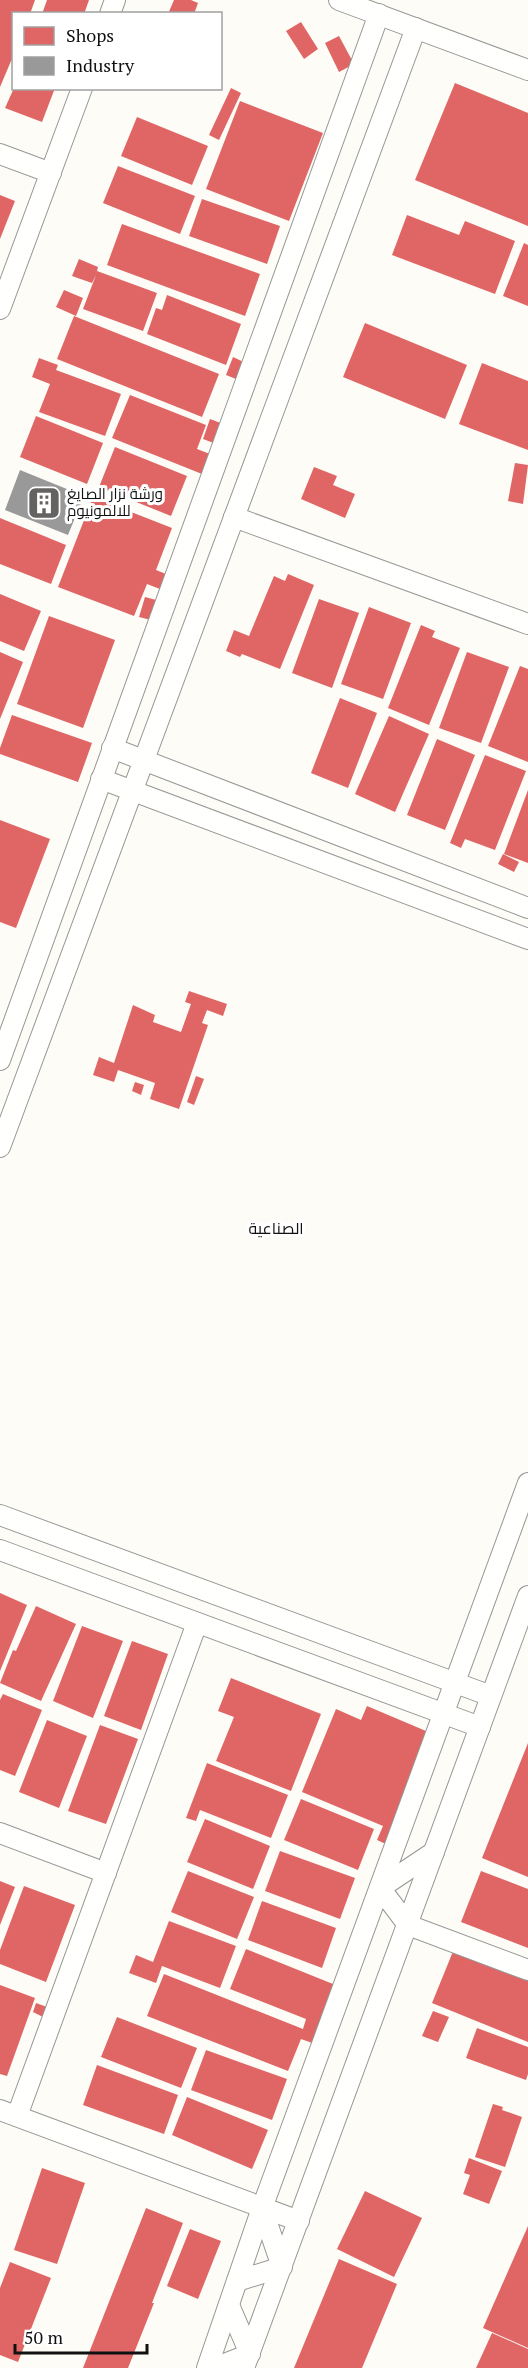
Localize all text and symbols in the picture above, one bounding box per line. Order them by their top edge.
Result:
legend [12,12,222,90]
text: Shops [66,23,114,47]
text: Industry [66,53,135,77]
place label: ورشة نزار الصايغ للالمونيوم [67,483,163,521]
building icon: ورشة نزار الصايغ للالمونيوم [26,485,62,521]
district label: الصناعية [248,1217,304,1239]
scale bar [15,2317,147,2355]
text: 50 m [24,2325,64,2349]

